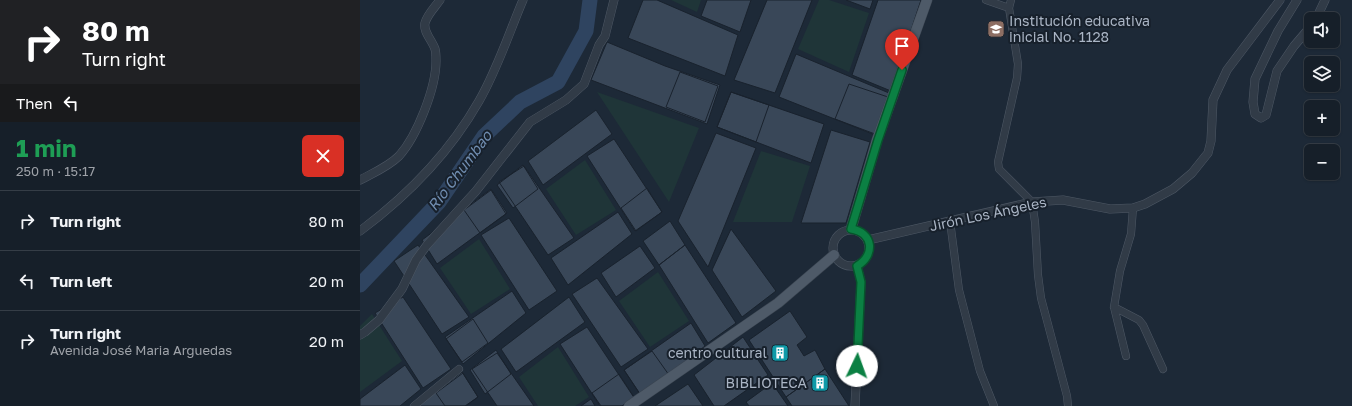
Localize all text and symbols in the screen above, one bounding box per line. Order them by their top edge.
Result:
place label: Institución educativa inicial No. 1128 [1009,12,1150,45]
map controls [1304,12,1340,180]
button: sound [1304,12,1340,48]
text: 80 m [82,14,150,47]
icon: right [16,16,68,68]
school or university icon: Institución educativa inicial No. 1128 [986,19,1006,39]
pin [885,29,919,70]
icon: arrive [891,35,913,57]
text: Turn right [82,48,166,70]
button: layers [1304,56,1340,92]
icon: left [60,92,82,114]
text: Then [16,94,52,112]
button: + [1304,100,1340,136]
water label: Río Chumbao [423,126,496,214]
text: 1 min [16,133,76,162]
button: close [302,135,344,177]
button: − [1304,144,1340,180]
text: 250 m · 15:17 [16,163,95,179]
street label: Jirón Los Ángeles [928,193,1048,234]
icon: right [16,210,38,232]
text: Turn right [50,212,121,230]
text: 80 m [309,212,344,230]
icon: left [16,270,38,292]
text: Turn left [50,272,112,290]
text: 20 m [309,272,344,290]
text: Turn right [50,324,121,342]
icon: right [16,330,38,352]
text: 20 m [309,332,344,350]
text: Avenida José Maria Arguedas [50,342,232,358]
building icon: centro cultural [770,343,790,363]
place label: centro cultural [668,344,767,361]
position arrow [836,345,878,387]
building icon: BIBLIOTECA [810,373,830,393]
place label: BIBLIOTECA [726,374,808,391]

